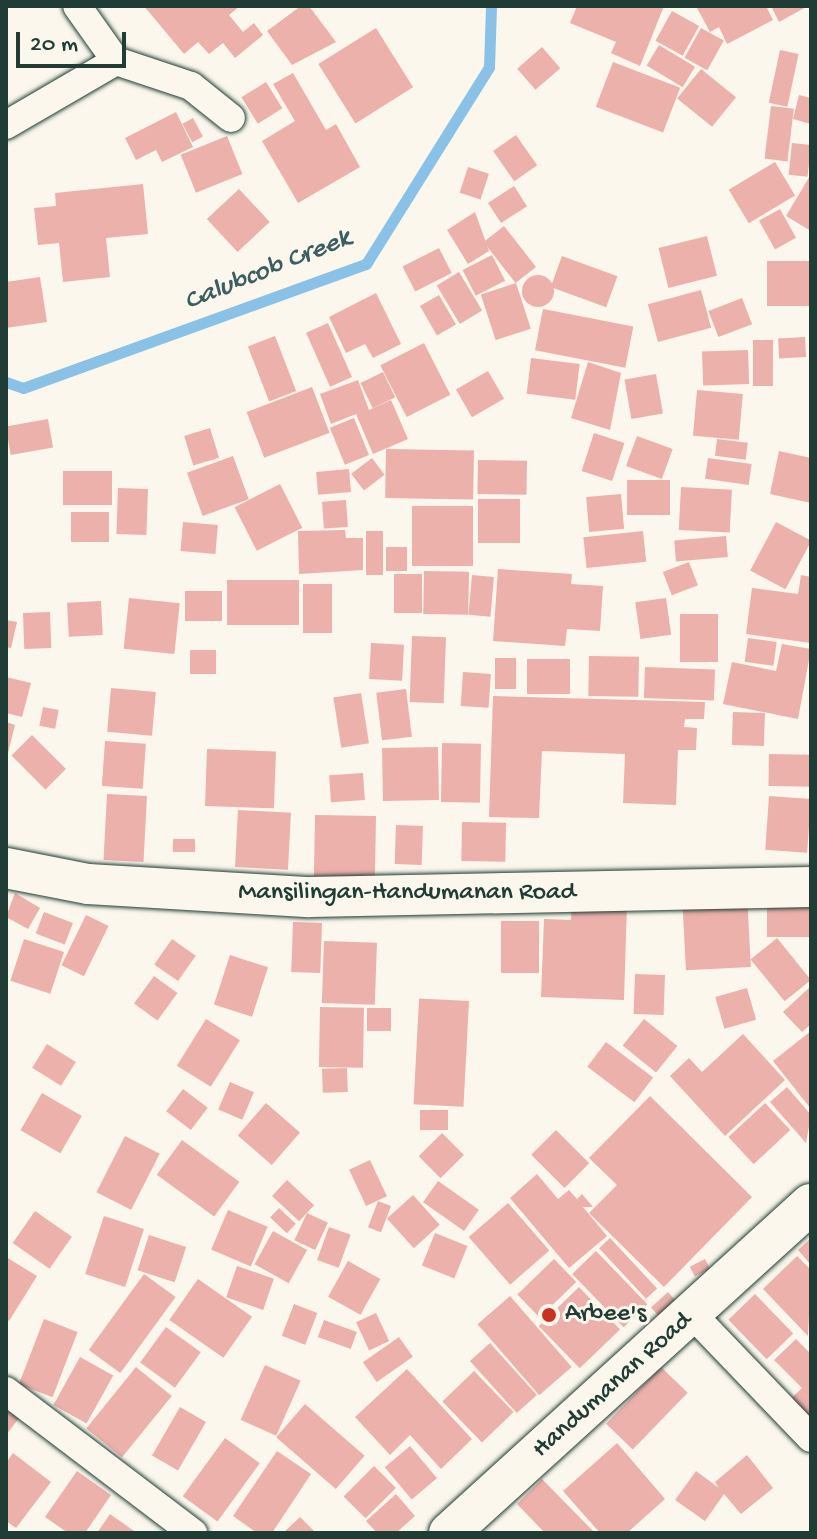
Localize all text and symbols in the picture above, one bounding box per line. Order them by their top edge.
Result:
scale bar [20,16,130,66]
text: 20 m [30,31,78,60]
water label: Calubcob Creek [180,222,356,320]
street label: Mansilingan-Handumanan Road [238,878,576,910]
place label: Arbee's [565,1299,646,1331]
street label: Handumanan Road [527,1306,699,1466]
marker: Arbee's [540,1306,558,1324]

